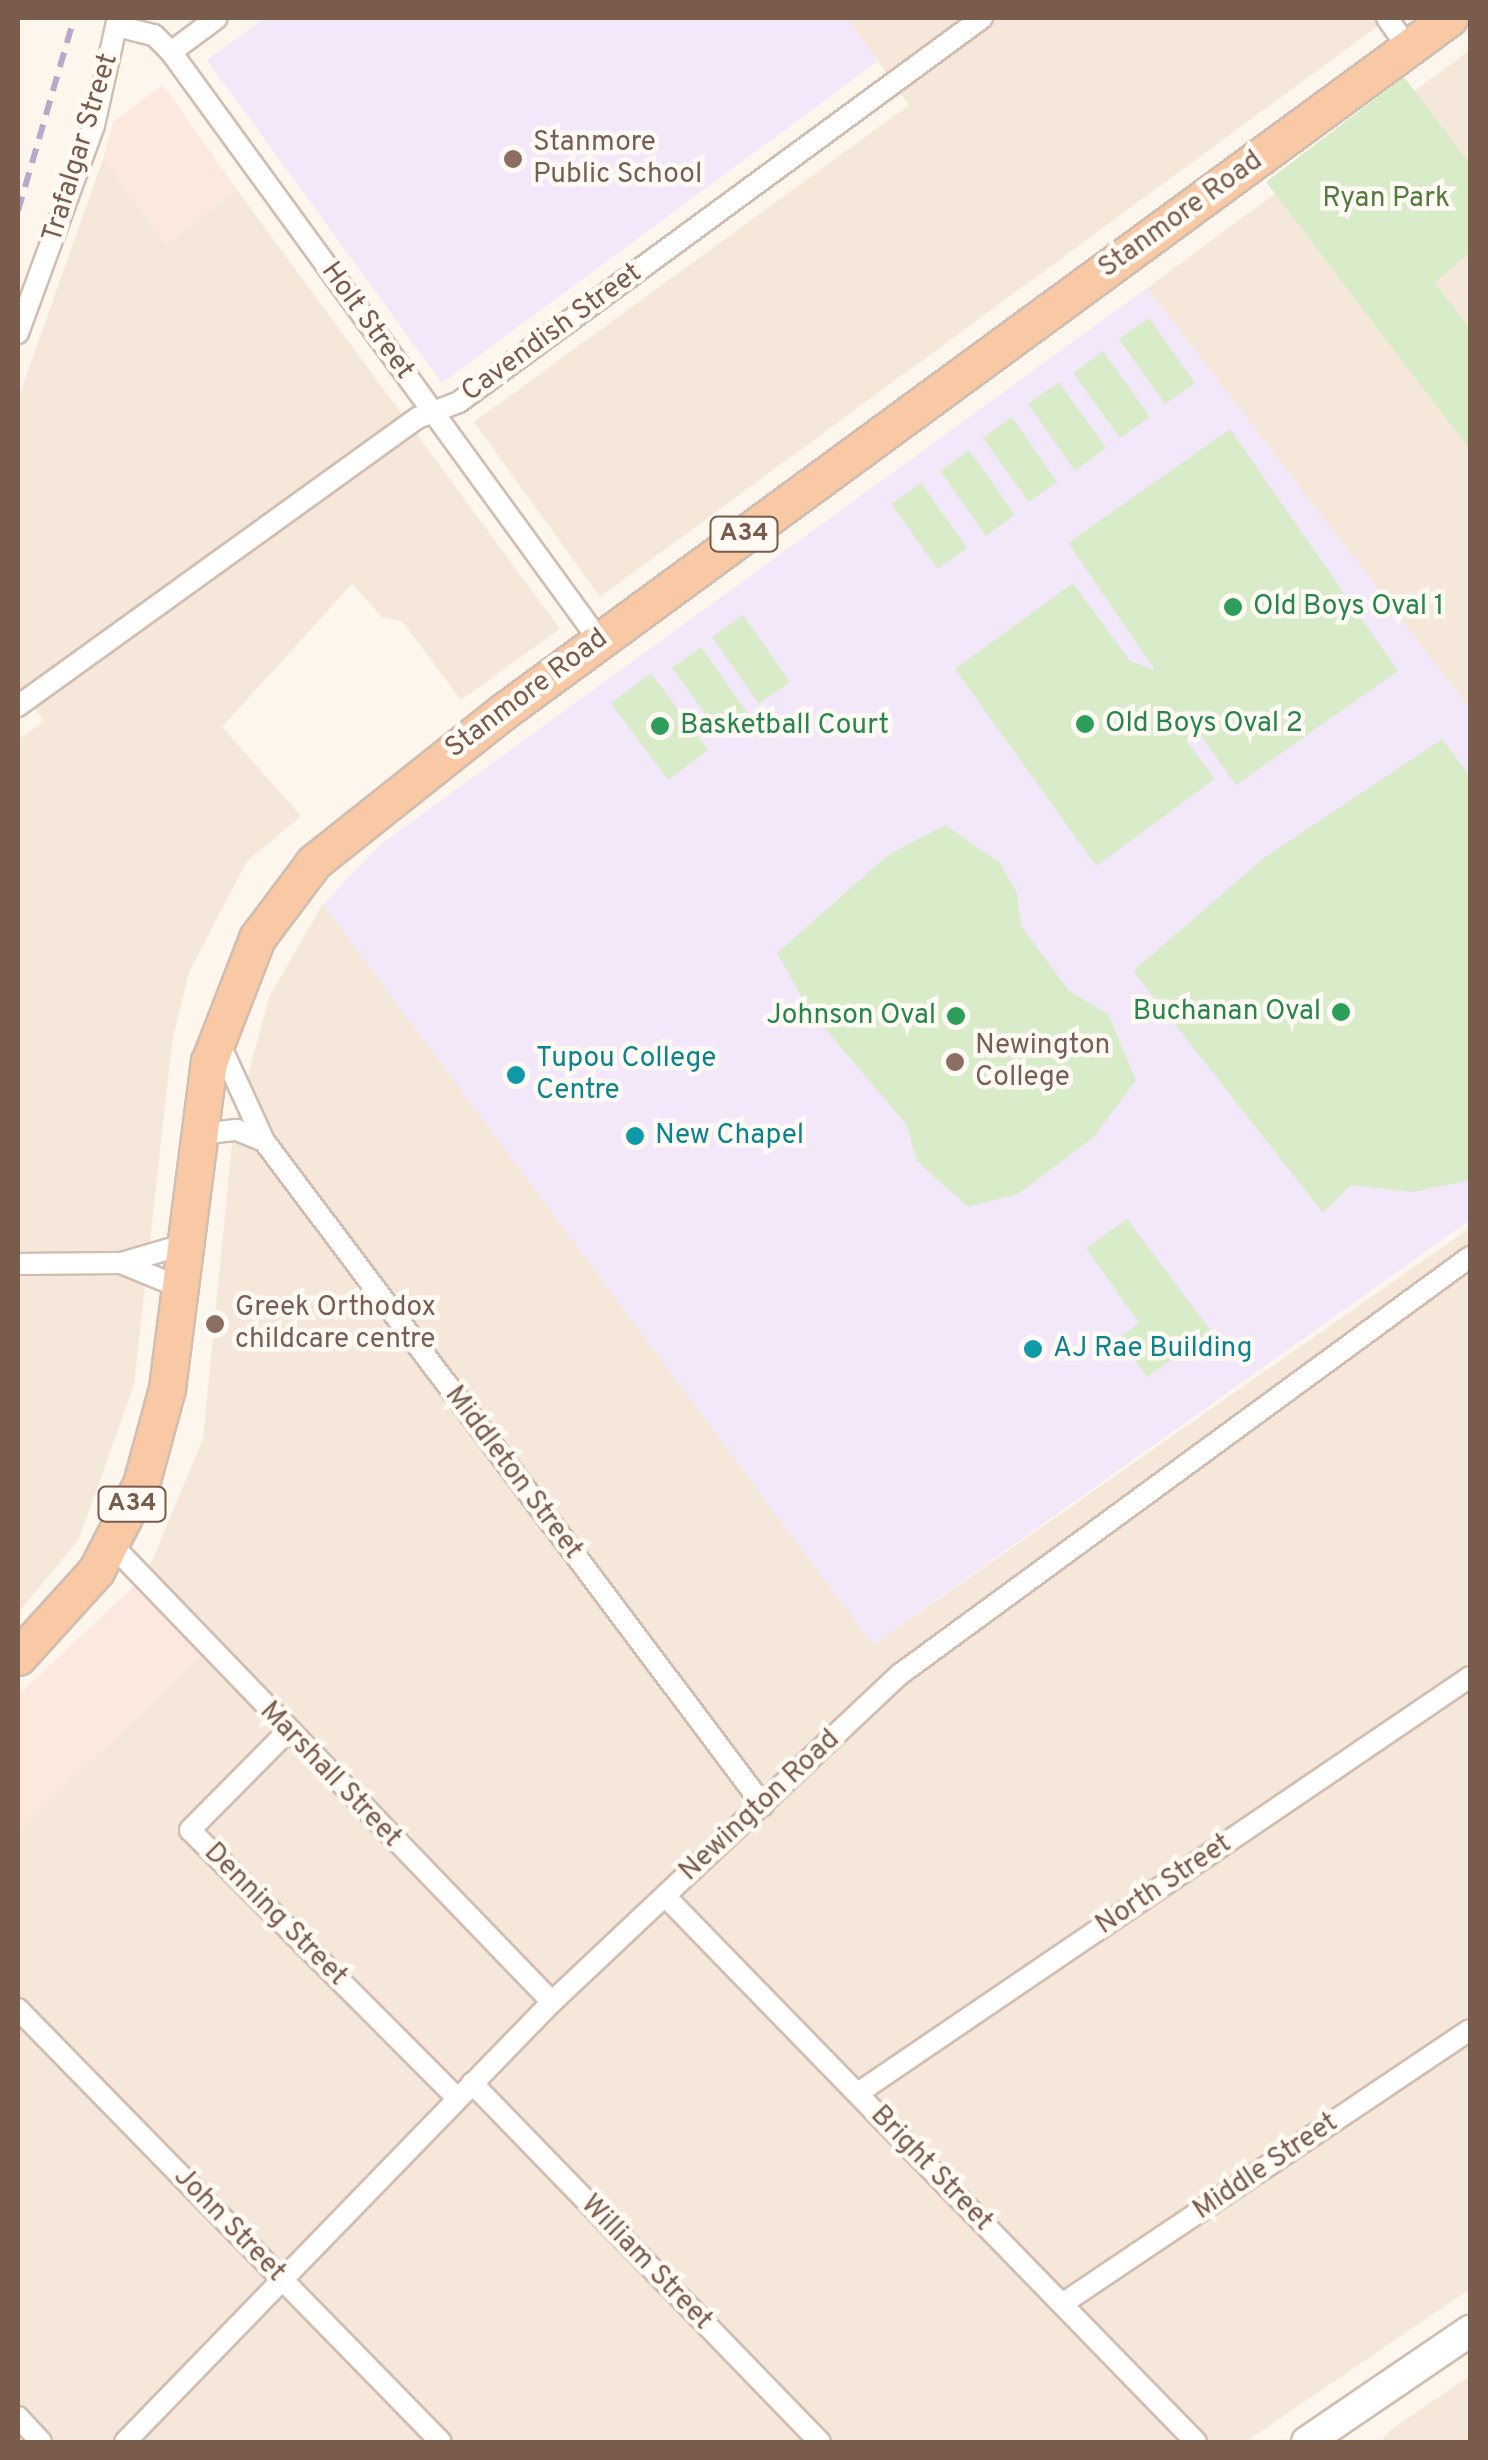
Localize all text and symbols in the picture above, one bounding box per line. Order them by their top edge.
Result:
street label: Trafalgar Street [36,49,126,247]
place label: Stanmore Public School [533,126,702,192]
street label: Stanmore Road [1093,144,1269,286]
marker: Stanmore Public School [502,148,524,170]
park label: Ryan Park [1322,182,1450,216]
street label: Holt Street [313,256,421,386]
street label: Cavendish Street [456,257,648,409]
road number: A34 [709,514,779,554]
place label: Old Boys Oval 1 [1253,590,1444,624]
marker: Old Boys Oval 1 [1222,596,1244,618]
street label: Stanmore Road [439,622,615,766]
place label: Old Boys Oval 2 [1105,707,1303,741]
place label: Basketball Court [680,709,889,743]
marker: Old Boys Oval 2 [1074,713,1096,735]
marker: Basketball Court [649,715,671,737]
place label: Buchanan Oval [1133,995,1321,1029]
place label: Johnson Oval [767,999,936,1033]
marker: Buchanan Oval [1330,1001,1352,1023]
marker: Johnson Oval [945,1005,967,1027]
place label: Newington College [975,1029,1110,1095]
place label: Tupou College Centre [536,1042,716,1108]
marker: Newington College [944,1051,966,1073]
marker: Tupou College Centre [505,1064,527,1086]
place label: New Chapel [655,1119,804,1153]
marker: New Chapel [624,1125,646,1147]
place label: Greek Orthodox childcare centre [235,1291,436,1357]
marker: Greek Orthodox childcare centre [204,1313,226,1335]
place label: AJ Rae Building [1053,1332,1253,1366]
marker: AJ Rae Building [1022,1338,1044,1360]
street label: Middleton Street [437,1380,589,1566]
road number: A34 [97,1484,167,1524]
street label: Marshall Street [252,1695,408,1855]
street label: Newington Road [673,1723,847,1889]
street label: North Street [1090,1827,1238,1943]
street label: Denning Street [196,1836,354,1994]
street label: Bright Street [863,2099,999,2239]
street label: Middle Street [1187,2106,1345,2228]
street label: John Street [166,2161,292,2289]
street label: William Street [573,2188,719,2338]

